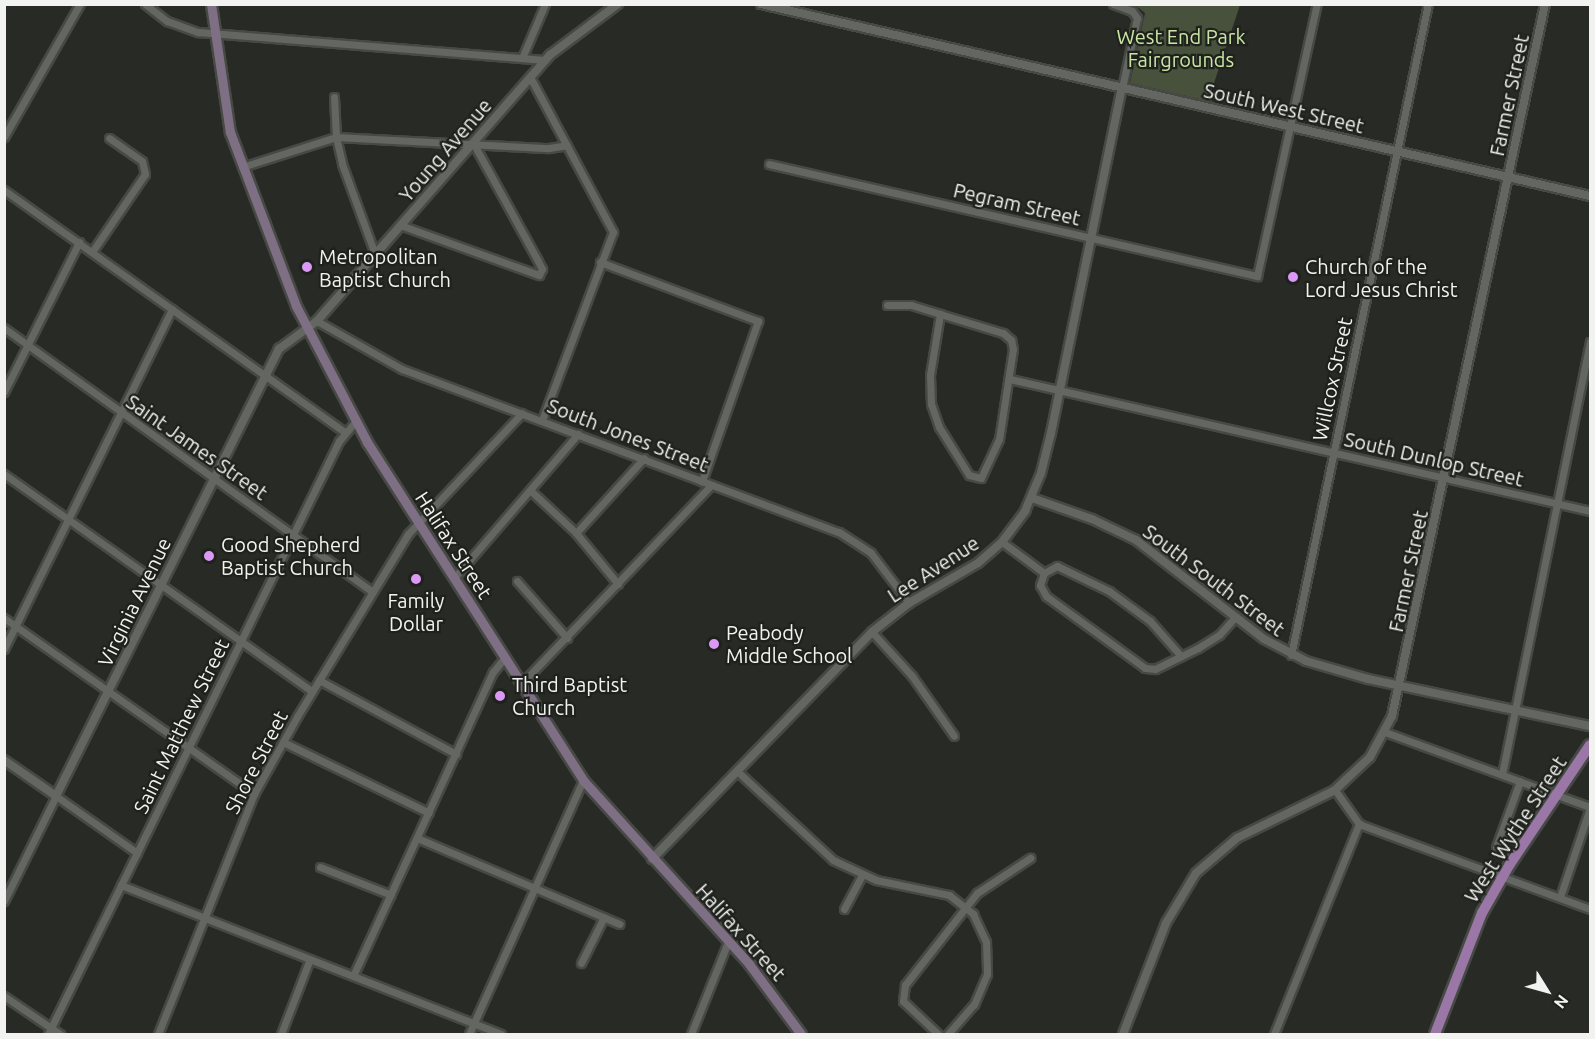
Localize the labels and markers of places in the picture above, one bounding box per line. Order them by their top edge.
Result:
place label: Metropolitan Baptist Church [319,244,451,291]
place label: Church of the Lord Jesus Christ [1305,254,1458,301]
marker: Metropolitan Baptist Church [300,260,314,274]
marker: Church of the Lord Jesus Christ [1286,270,1300,284]
place label: Good Shepherd Baptist Church [221,532,360,579]
marker: Good Shepherd Baptist Church [202,549,216,563]
marker: Family Dollar [409,572,423,586]
place label: Family Dollar [387,588,445,635]
place label: Peabody Middle School [726,620,852,667]
marker: Peabody Middle School [707,637,721,651]
place label: Third Baptist Church [512,672,627,719]
marker: Third Baptist Church [493,689,507,703]

